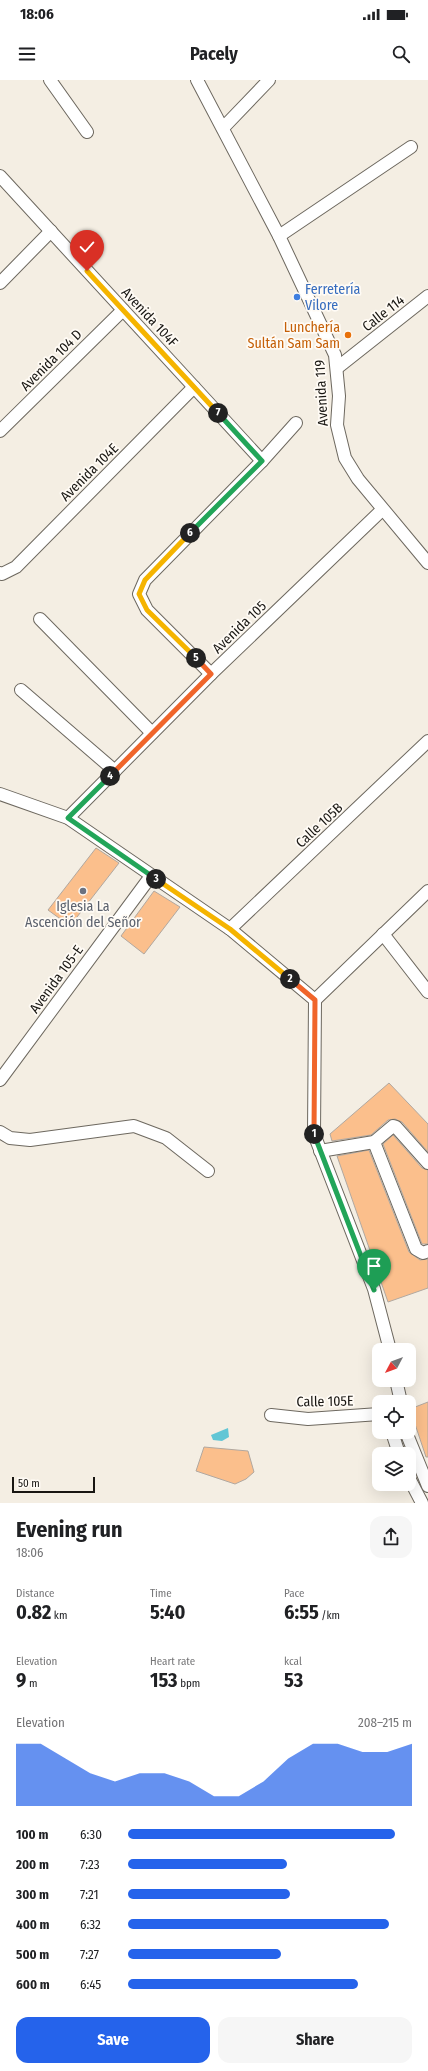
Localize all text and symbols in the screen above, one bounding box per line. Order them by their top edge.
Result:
text: 18:06 [20,5,54,23]
icon: menu [16,43,38,65]
text: Pacely [190,43,238,65]
icon: search [390,43,412,65]
pin [70,230,104,271]
icon: check [76,236,98,258]
place label: Ferretería Vilore [305,281,361,314]
street label: Avenida 104F [118,284,181,350]
marker: Ferretería Vilore [292,292,302,302]
street label: Calle 114 [359,292,408,335]
place label: Lunchería Sultán Sam Sam [248,319,340,352]
street label: Avenida 104 D [17,326,86,395]
marker: Lunchería Sultán Sam Sam [343,330,353,340]
street label: Avenida 119 [311,359,332,427]
pin: 7 [208,403,228,423]
text: 7 [216,406,220,419]
street label: Avenida 104E [57,439,122,505]
pin: 6 [180,523,200,543]
text: 6 [187,526,193,539]
street label: Avenida 105 [209,598,270,657]
pin: 5 [186,648,206,668]
text: 5 [193,651,199,664]
pin: 4 [100,766,120,786]
text: 4 [107,769,113,782]
street label: Calle 105B [292,799,347,851]
pin: 3 [146,869,166,889]
text: 3 [153,872,159,885]
marker: Iglesia La Ascención del Señor [78,886,88,896]
place label: Iglesia La Ascención del Señor [25,898,141,931]
street label: Avenida 105-E [26,942,87,1017]
pin: 2 [280,969,300,989]
text: 2 [287,972,293,985]
pin: 1 [304,1124,324,1144]
text: 1 [312,1127,316,1140]
pin [357,1249,391,1290]
icon: arrive [363,1255,385,1277]
north arrow [372,1343,416,1387]
map controls [372,1343,416,1491]
street label: Calle 105E [296,1392,354,1410]
button: locate [372,1395,416,1439]
button: layers [372,1447,416,1491]
scale bar [12,1475,95,1494]
text: 50 m [18,1477,40,1490]
text: Evening run [16,1516,123,1543]
button: share [370,1516,412,1558]
text: 18:06 [16,1545,44,1560]
text: Distance [16,1587,55,1600]
text: Time [150,1587,172,1600]
text: Pace [284,1587,305,1600]
text: 0.82 [16,1600,51,1624]
text: 5:40 [150,1600,186,1624]
text: 6:55 [284,1600,319,1624]
text: km [51,1609,67,1622]
text: /km [319,1609,340,1622]
text: Elevation [16,1655,57,1668]
text: Heart rate [150,1655,195,1668]
text: kcal [284,1655,302,1668]
text: 9 [16,1668,26,1692]
text: 153 [150,1668,178,1692]
text: 53 [284,1668,303,1692]
text: m [26,1677,37,1690]
text: bpm [178,1677,200,1690]
text: Elevation [16,1715,65,1730]
text: 208–215 m [358,1715,412,1730]
text: 100 m [16,1827,48,1842]
text: 6:30 [80,1827,102,1842]
text: 200 m [16,1857,49,1872]
text: 7:23 [80,1857,100,1872]
text: 300 m [16,1887,49,1902]
text: 7:21 [80,1887,99,1902]
text: 400 m [16,1917,50,1932]
text: 6:32 [80,1917,101,1932]
text: 500 m [16,1947,49,1962]
text: 7:27 [80,1947,99,1962]
text: 600 m [16,1977,50,1992]
text: 6:45 [80,1977,101,1992]
button: Save [16,2017,210,2063]
button: Share [218,2017,412,2063]

